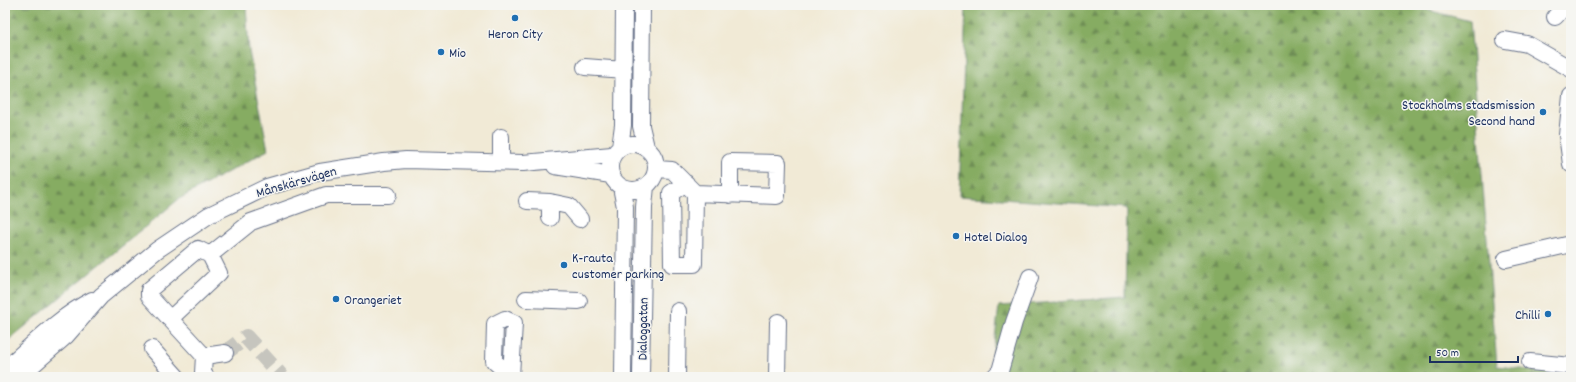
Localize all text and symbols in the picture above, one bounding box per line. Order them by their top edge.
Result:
marker: Heron City [510,13,520,23]
place label: Heron City [488,25,543,45]
place label: Mio [449,44,466,64]
marker: Mio [436,47,446,57]
place label: Stockholms stadsmission Second hand [1402,96,1535,132]
marker: Stockholms stadsmission Second hand [1538,107,1548,117]
street label: Månskärsvägen [254,162,339,204]
place label: Hotel Dialog [964,228,1027,248]
marker: Hotel Dialog [951,231,961,241]
place label: K-rauta customer parking [572,249,664,285]
marker: K-rauta customer parking [559,260,569,270]
place label: Orangeriet [344,291,402,311]
marker: Orangeriet [331,294,341,304]
street label: Dialoggatan [633,297,655,361]
place label: Chilli [1515,306,1540,326]
marker: Chilli [1543,309,1553,319]
scale bar [1430,338,1518,364]
text: 50 m [1436,345,1459,362]

